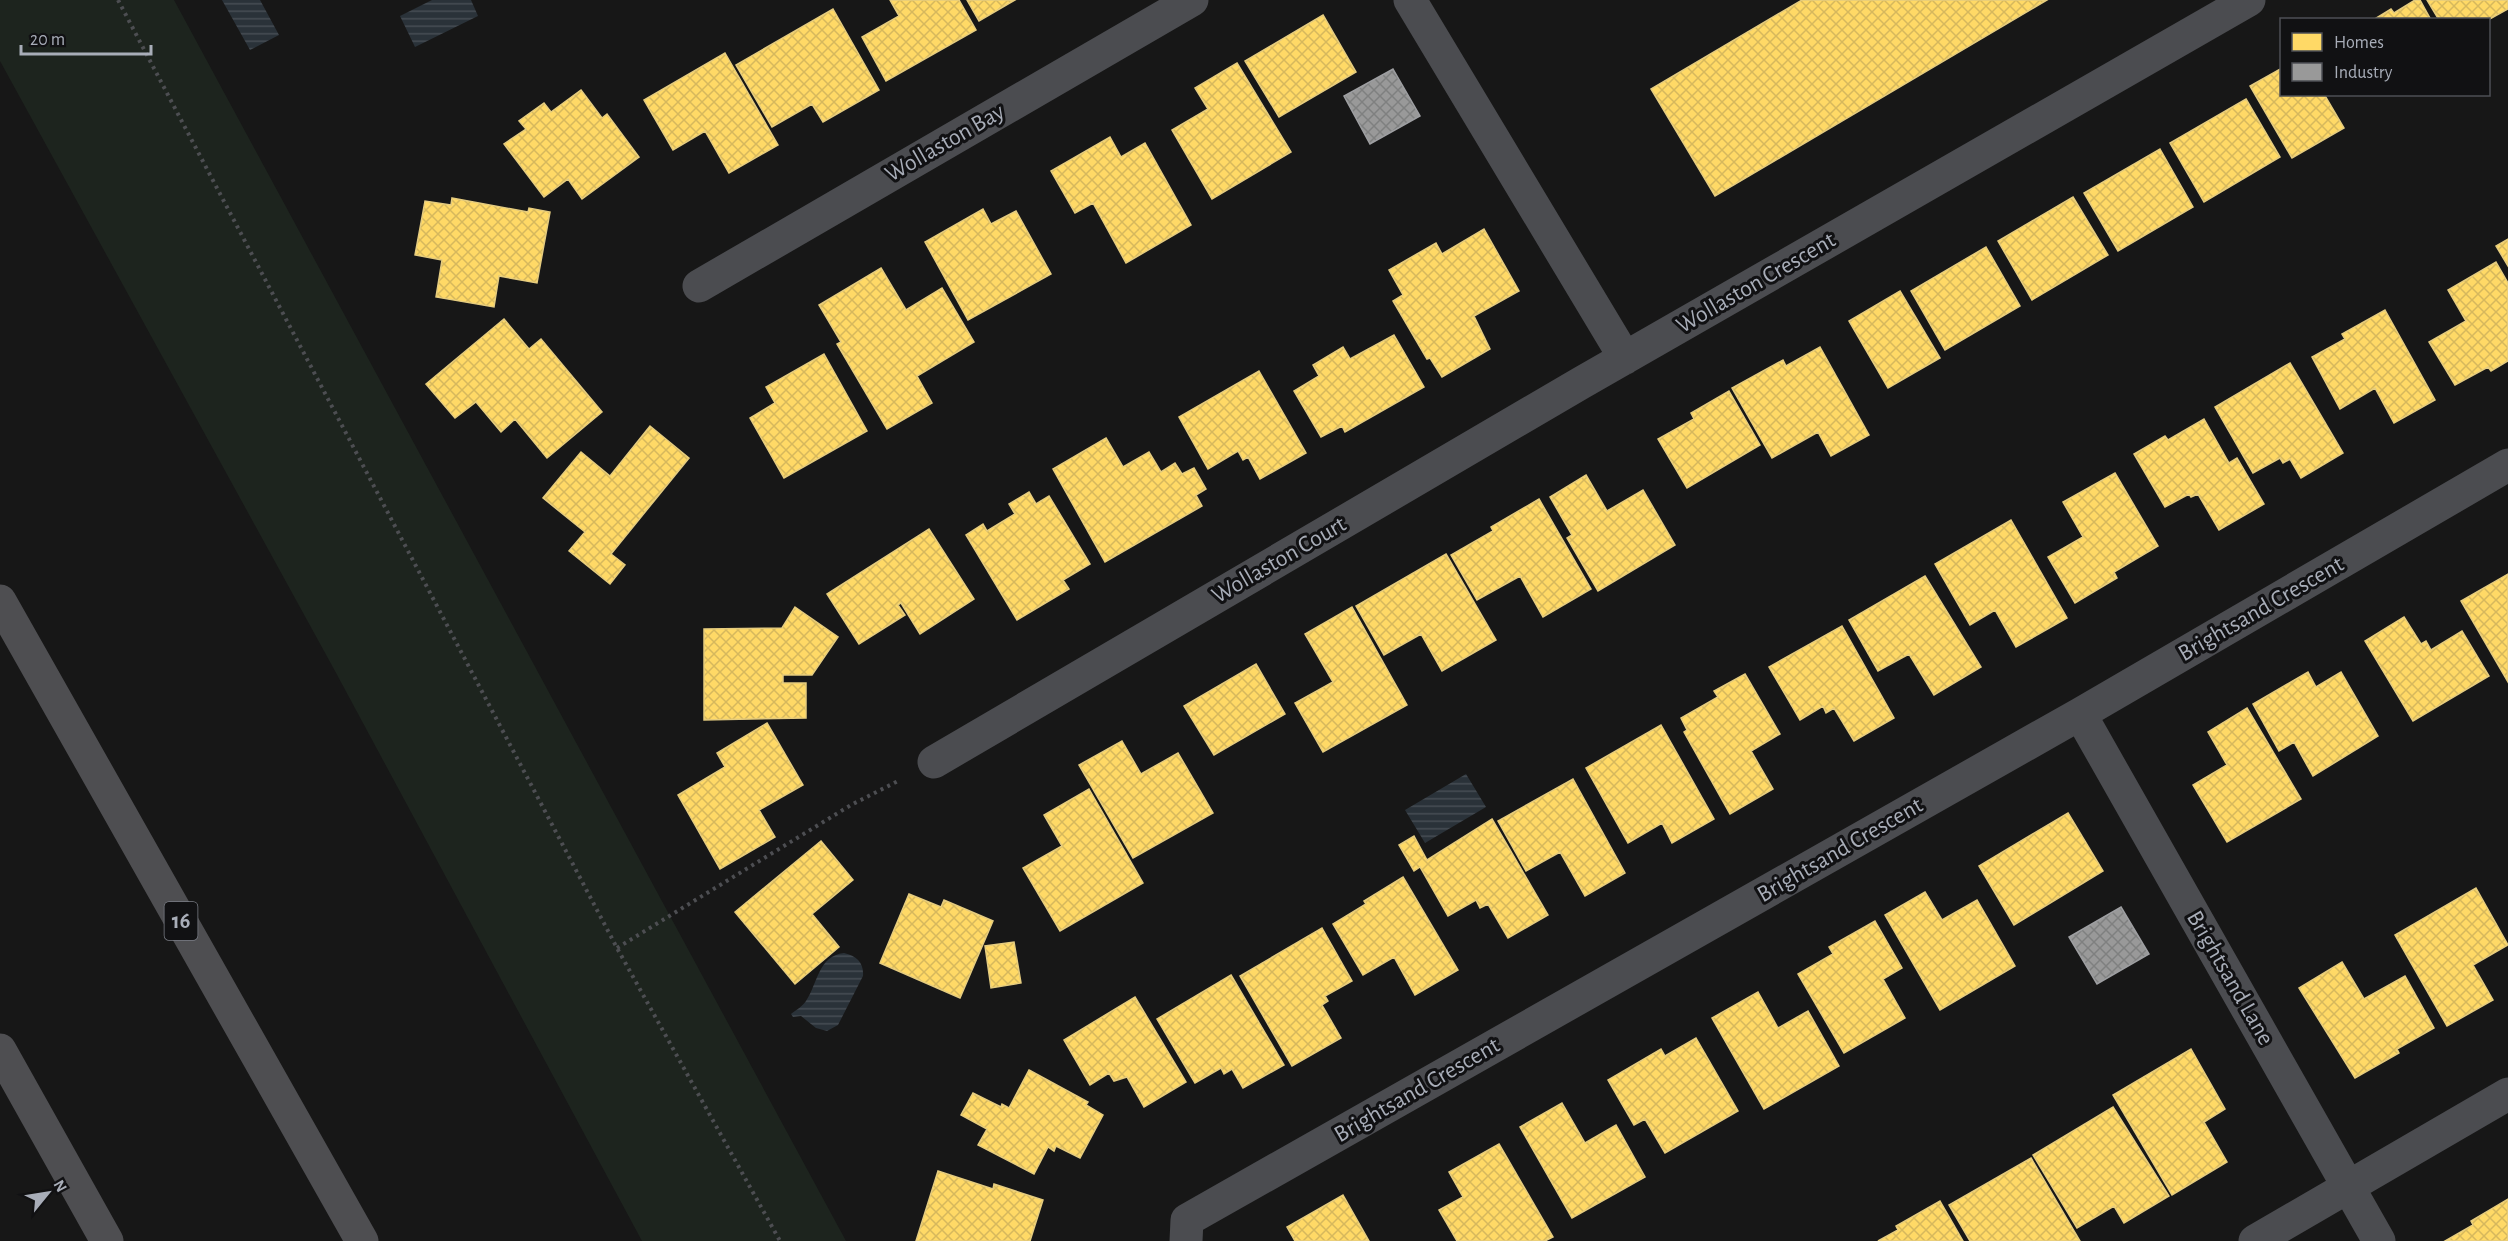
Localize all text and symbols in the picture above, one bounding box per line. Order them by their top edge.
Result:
scale bar [21,18,152,56]
legend [2280,18,2490,96]
text: 20 m [30,31,65,49]
text: Homes [2334,34,2384,52]
text: Industry [2334,64,2393,82]
street label: Wollaston Bay [881,99,1009,187]
street label: Wollaston Crescent [1672,228,1840,338]
street label: Wollaston Court [1208,512,1350,608]
street label: Brightsand Crescent [2174,552,2348,666]
street label: Brightsand Crescent [1753,793,1927,907]
road number: 16 [164,902,198,940]
street label: Brightsand Lane [2182,907,2278,1049]
street label: Brightsand Crescent [1330,1033,1504,1147]
north arrow [18,1163,78,1223]
text: N [50,1177,70,1195]

